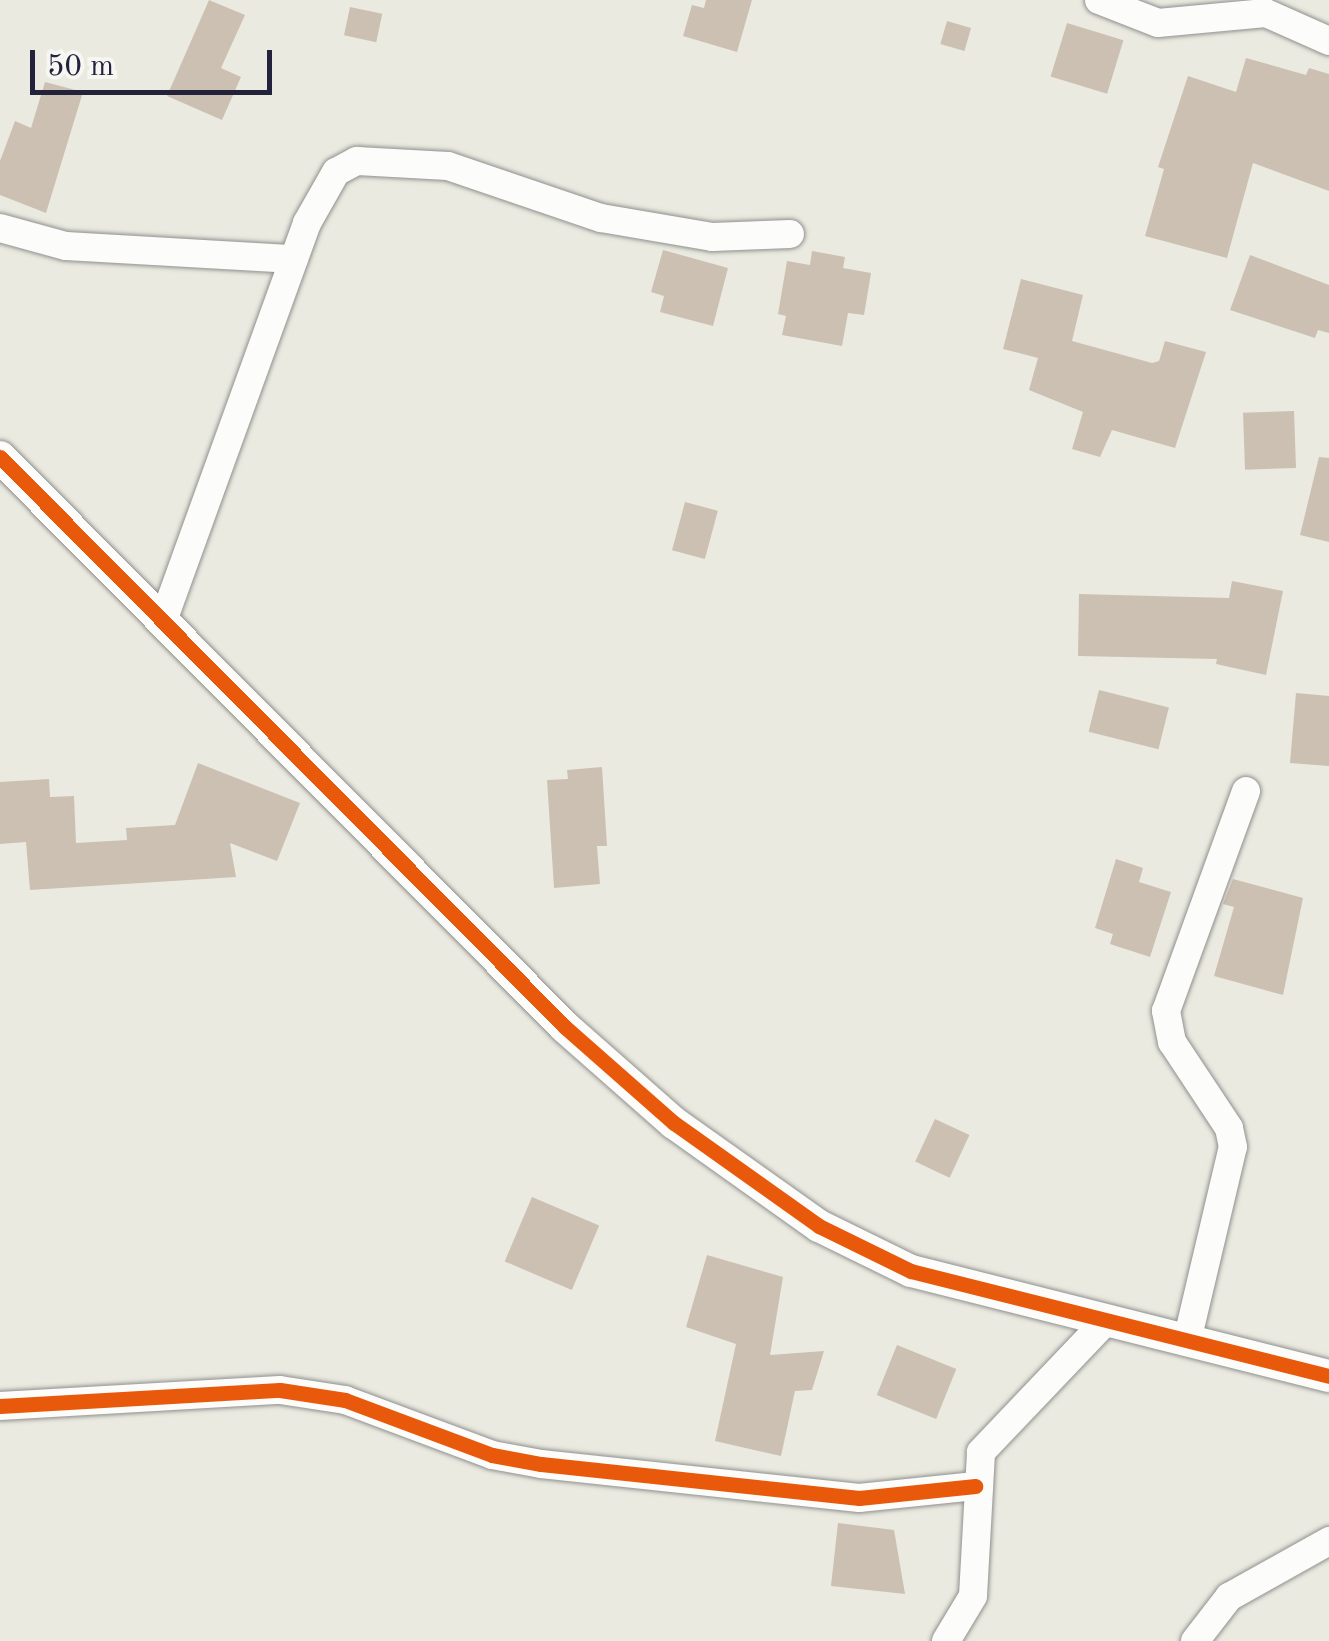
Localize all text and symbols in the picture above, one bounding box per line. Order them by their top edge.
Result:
scale bar [35,30,278,92]
text: 50 m [47,52,114,82]

